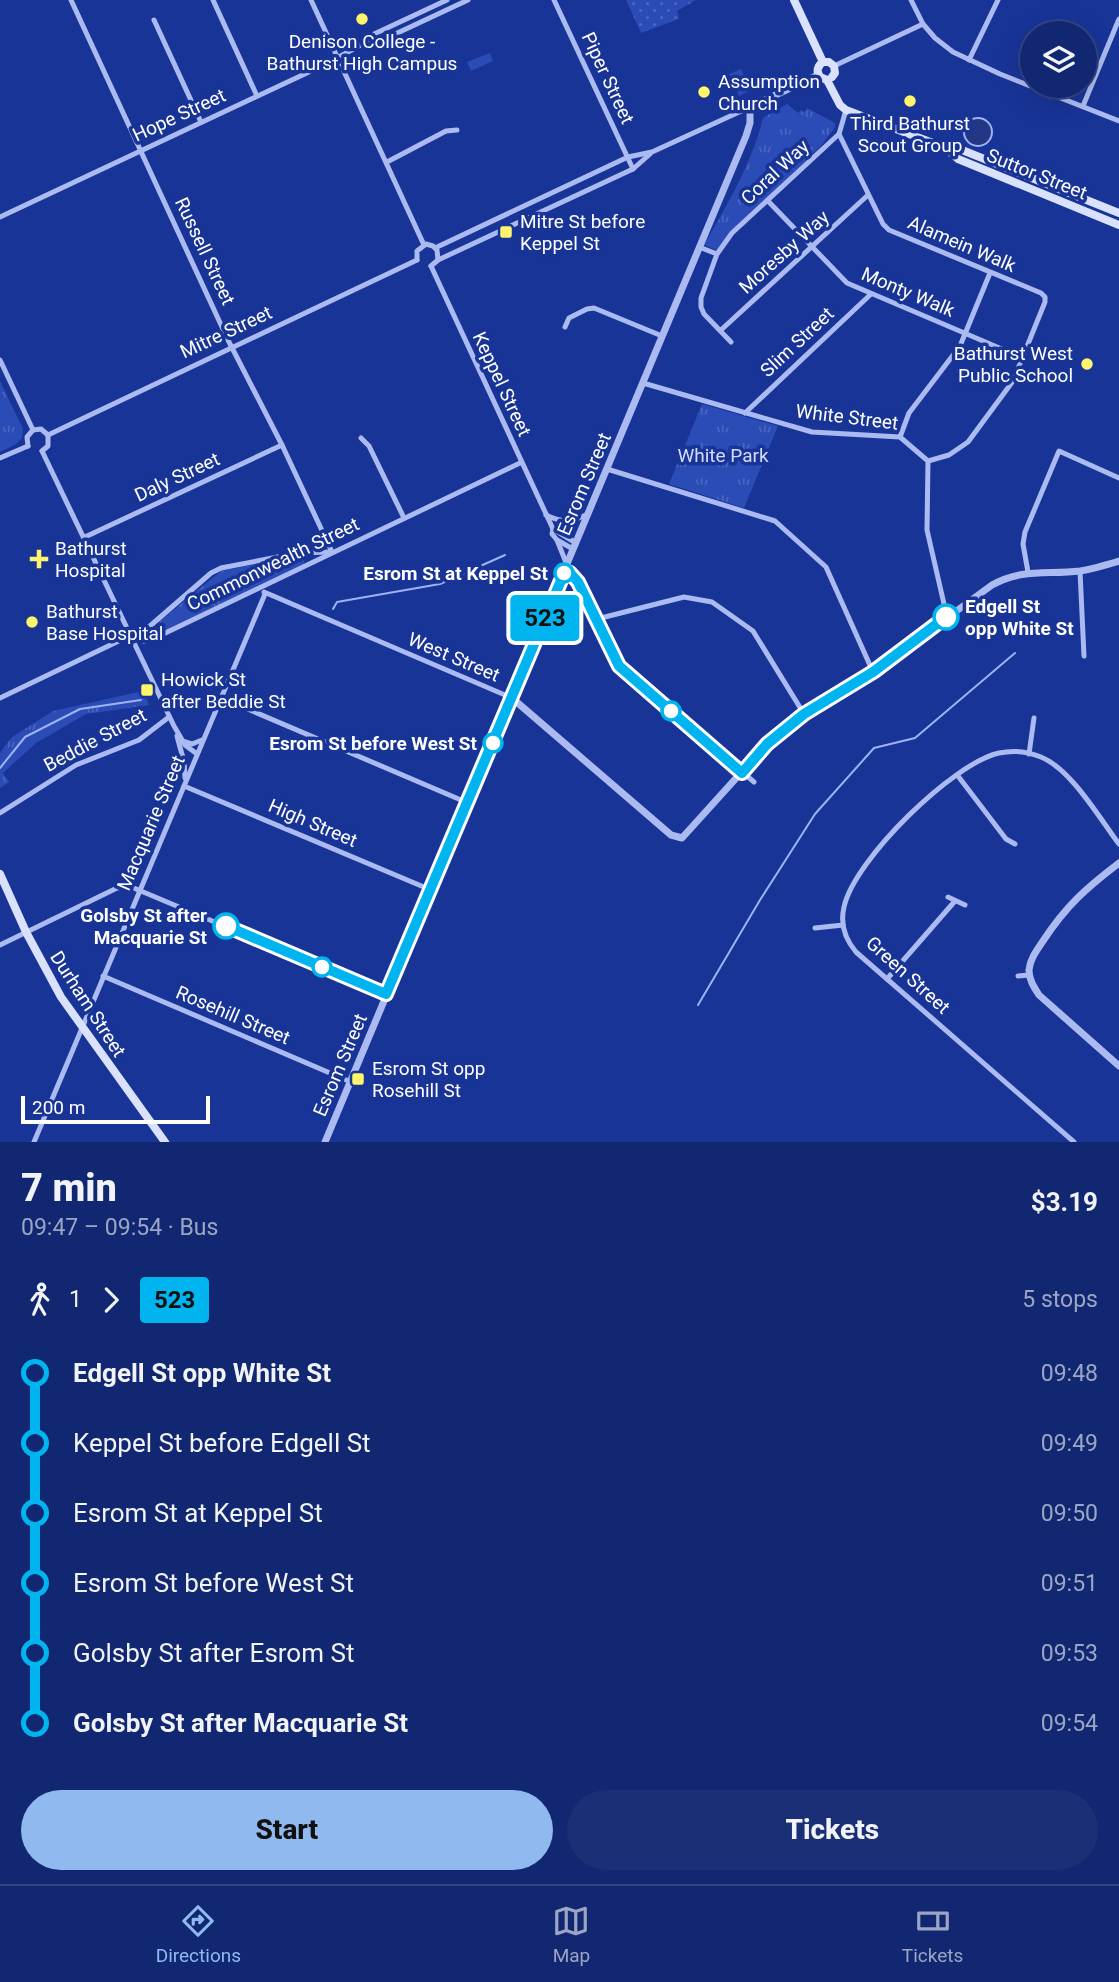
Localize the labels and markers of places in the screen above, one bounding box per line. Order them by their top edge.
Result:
marker: Denison College - Bathurst High Campus [354,11,370,27]
place label: Denison College - Bathurst High Campus [267,30,457,75]
place label: Assumption Church [718,70,820,115]
marker: Assumption Church [696,84,712,100]
marker: Third Bathurst Scout Group [902,93,918,109]
place label: Third Bathurst Scout Group [850,112,970,157]
place label: Mitre St before Keppel St [520,210,645,255]
marker: Mitre St before Keppel St [498,224,514,240]
place label: Bathurst West Public School [954,342,1073,387]
marker: Bathurst West Public School [1079,356,1095,372]
place label: Bathurst Hospital [55,537,127,582]
marker: Bathurst Hospital [29,549,49,569]
place label: Esrom St at Keppel St [363,562,549,585]
marker: Esrom St at Keppel St [554,563,574,583]
place label: Edgell St opp White St [965,595,1074,640]
place label: Bathurst Base Hospital [46,600,163,645]
marker: Edgell St opp White St [933,604,959,630]
marker: Bathurst Base Hospital [24,614,40,630]
place label: Howick St after Beddie St [161,668,286,713]
marker: Howick St after Beddie St [139,682,155,698]
unlabelled marker [661,701,681,721]
place label: Esrom St before West St [269,732,478,755]
marker: Esrom St before West St [483,733,503,753]
place label: Golsby St after Macquarie St [80,904,208,949]
marker: Golsby St after Macquarie St [213,913,239,939]
unlabelled marker [312,957,332,977]
place label: Esrom St opp Rosehill St [372,1057,485,1102]
marker: Esrom St opp Rosehill St [350,1071,366,1087]

